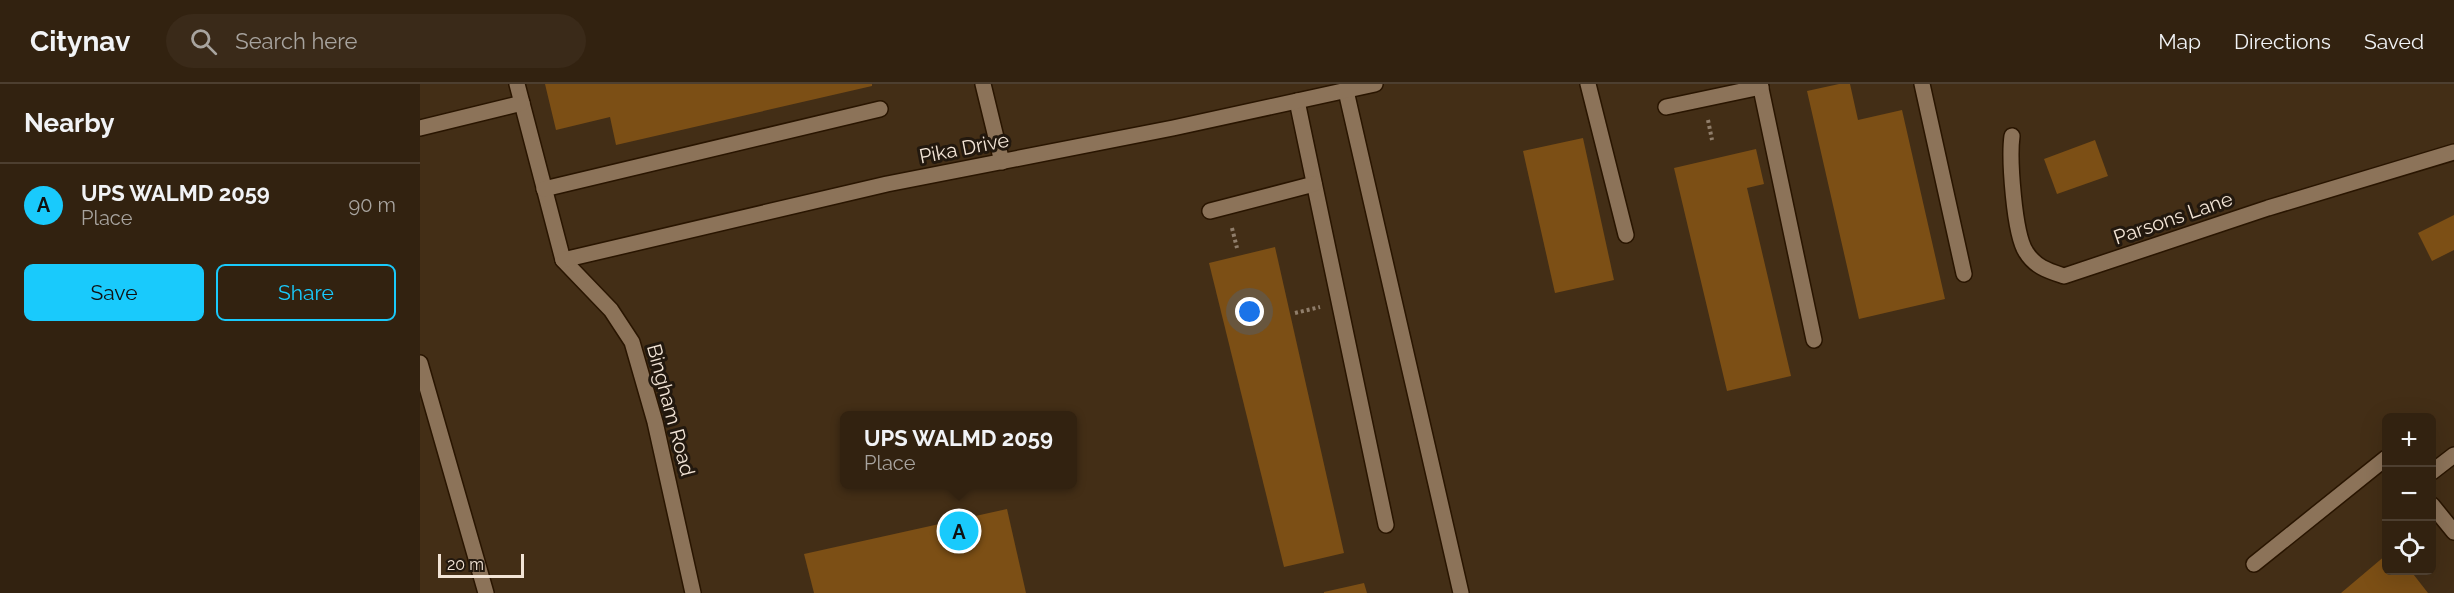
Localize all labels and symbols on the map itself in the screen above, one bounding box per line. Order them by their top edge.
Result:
street label: Pika Drive [917,127,1011,168]
street label: Parsons Lane [2110,186,2236,250]
your location [1235,297,1264,326]
street label: Bingham Road [642,341,700,479]
pin: A [940,508,978,554]
scale bar [438,551,524,578]

